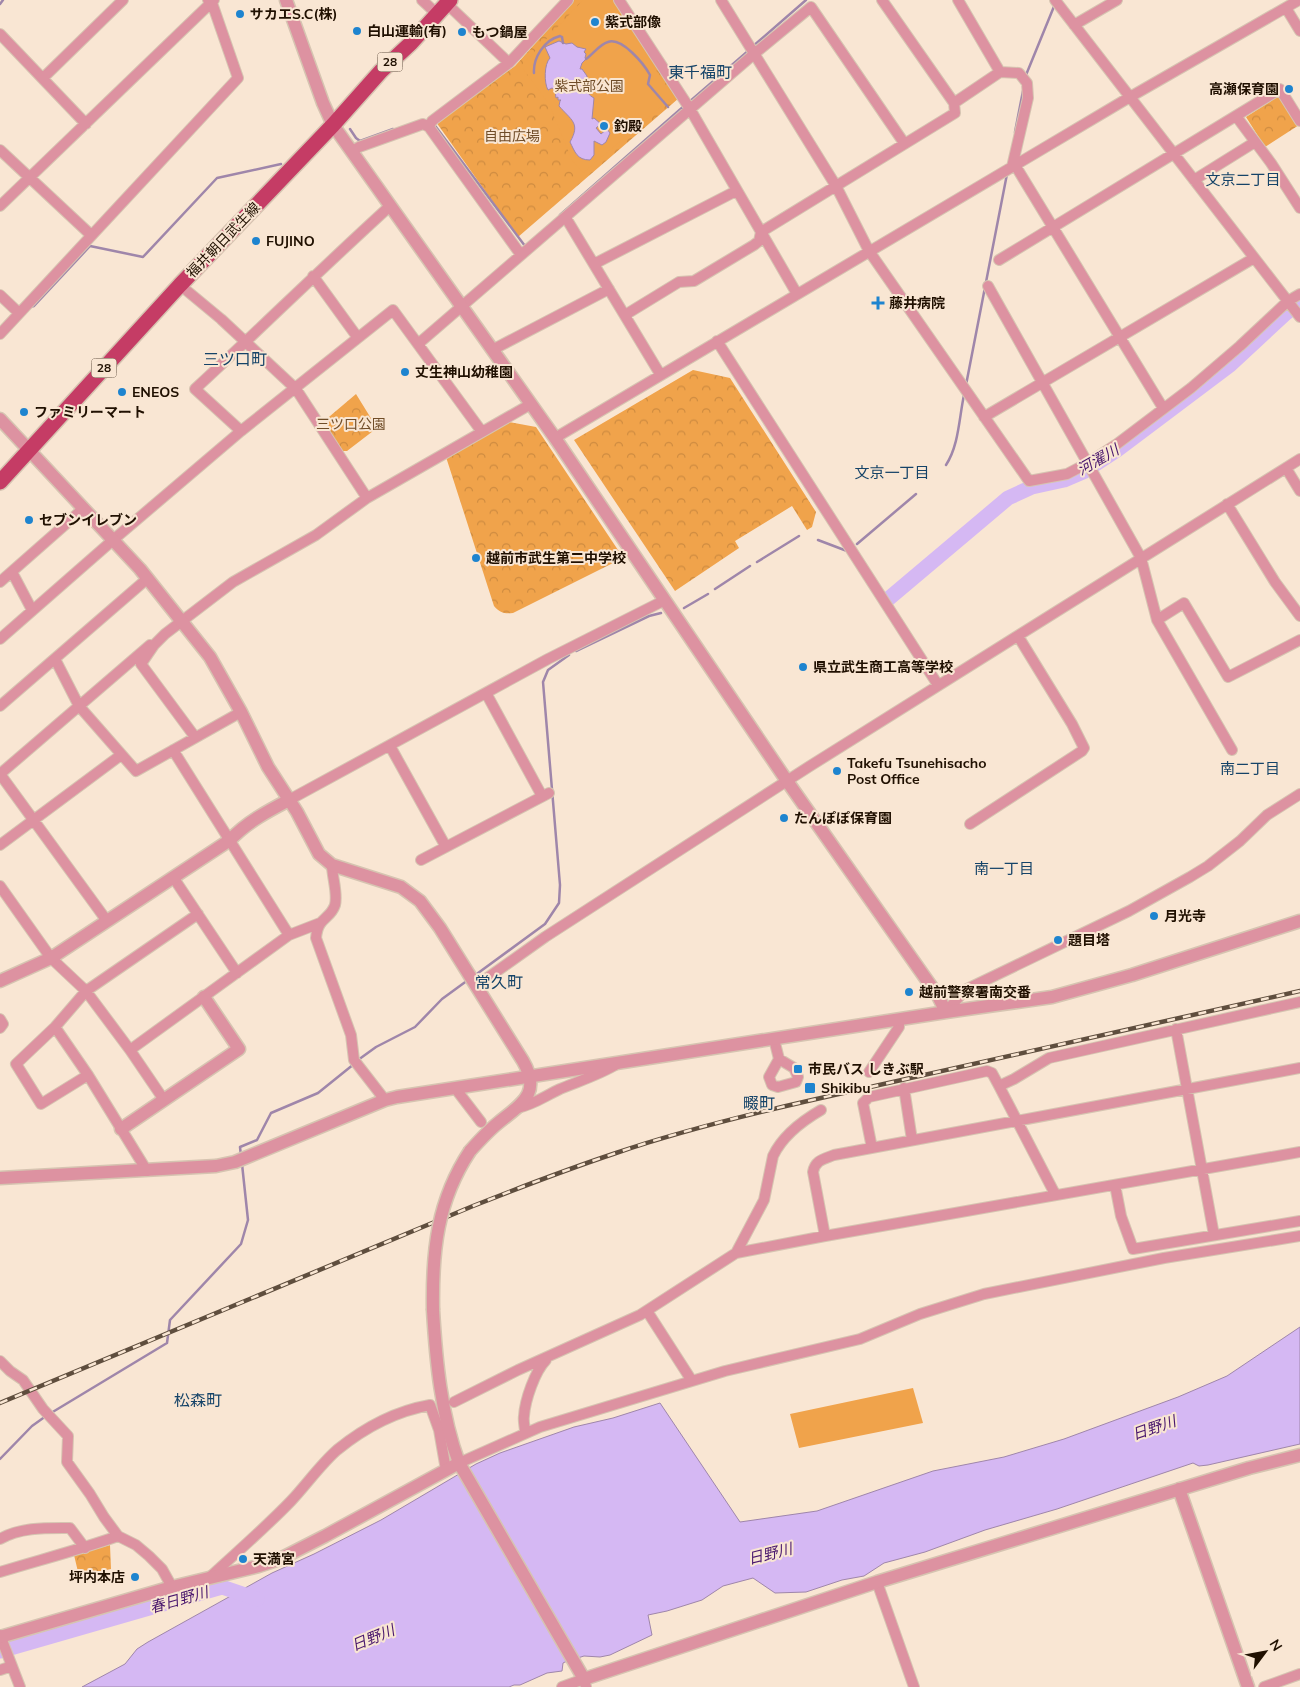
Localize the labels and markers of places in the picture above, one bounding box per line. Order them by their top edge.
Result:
place label: サカエS.C(株) [250,5,337,23]
marker: サカエS.C(株) [234,8,246,20]
place label: 紫式部像 [605,13,661,31]
marker: 紫式部像 [589,16,601,28]
place label: 白山運輸(有) [367,22,447,40]
place label: もつ鍋屋 [472,23,527,41]
marker: 白山運輸(有) [351,25,363,37]
marker: もつ鍋屋 [456,26,468,38]
place label: 高瀬保育園 [1209,80,1279,98]
marker: 高瀬保育園 [1283,83,1295,95]
place label: 釣殿 [614,117,642,135]
marker: 釣殿 [598,120,610,132]
place label: FUJINO [266,232,315,250]
marker: FUJINO [250,235,262,247]
place label: 藤井病院 [889,294,945,312]
marker: 藤井病院 [871,296,885,310]
place label: 丈生神山幼稚園 [415,363,513,381]
marker: 丈生神山幼稚園 [399,366,411,378]
place label: ENEOS [132,383,179,401]
marker: ENEOS [116,386,128,398]
place label: ファミリーマート [34,403,146,421]
marker: ファミリーマート [18,406,30,418]
place label: セブンイレブン [39,511,137,529]
marker: セブンイレブン [23,514,35,526]
place label: 越前市武生第二中学校 [486,549,626,567]
marker: 越前市武生第二中学校 [470,552,482,564]
place label: 県立武生商工高等学校 [813,658,953,676]
marker: 県立武生商工高等学校 [797,661,809,673]
place label: Takefu Tsunehisacho Post Office [847,754,986,788]
marker: Takefu Tsunehisacho Post Office [831,765,843,777]
place label: たんぽぽ保育園 [794,809,892,827]
marker: たんぽぽ保育園 [778,812,790,824]
place label: 月光寺 [1164,907,1206,925]
marker: 月光寺 [1148,910,1160,922]
place label: 題目塔 [1068,931,1110,949]
marker: 題目塔 [1052,934,1064,946]
place label: 越前警察署南交番 [919,983,1031,1001]
marker: 越前警察署南交番 [903,986,915,998]
place label: 市民バス しきぶ駅 [808,1060,924,1078]
marker: 市民バス しきぶ駅 [792,1063,804,1075]
place label: Shikibu [821,1079,871,1097]
marker: Shikibu [803,1081,817,1095]
place label: 天満宮 [253,1550,295,1568]
marker: 天満宮 [237,1553,249,1565]
place label: 坪内本店 [69,1568,125,1586]
marker: 坪内本店 [129,1571,141,1583]

